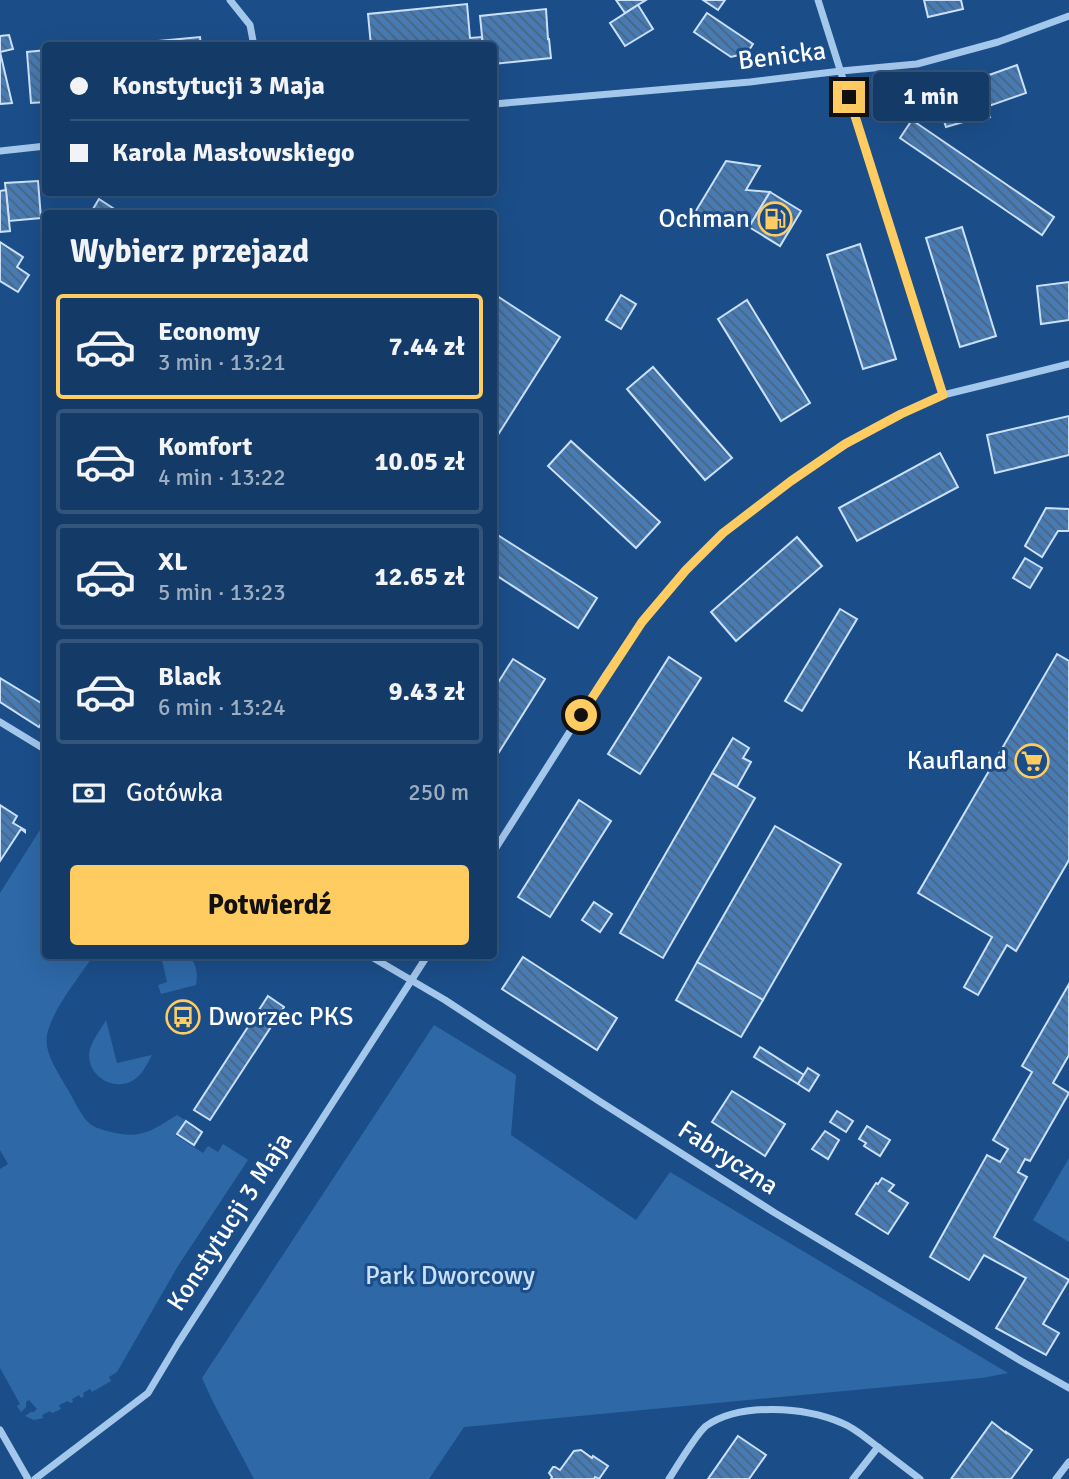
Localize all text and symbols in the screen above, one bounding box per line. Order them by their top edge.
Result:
street label: Benicka [736,35,828,77]
text: Konstytucji 3 Maja [112,70,325,102]
callout: 1 min [874,72,989,122]
route end [833,81,865,113]
text: 1 min [903,82,959,111]
text: Karola Masłowskiego [112,137,355,169]
fuel station icon: Ochman [756,200,794,238]
place label: Ochman [658,203,750,235]
text: Wybierz przejazd [70,232,309,271]
icon: car [74,315,137,378]
text: Economy [158,316,260,348]
text: 7.44 zł [389,331,465,363]
text: 3 min · 13:21 [158,348,286,377]
icon: car [74,430,137,493]
text: Komfort [158,431,252,463]
text: 10.05 zł [374,446,465,478]
text: 4 min · 13:22 [158,463,286,492]
icon: car [74,545,137,608]
text: XL [158,546,188,578]
text: 12.65 zł [374,561,465,593]
text: 5 min · 13:23 [158,578,286,607]
icon: car [74,660,137,723]
text: Black [158,661,221,693]
text: 9.43 zł [389,676,465,708]
text: 6 min · 13:24 [158,693,286,722]
route start [565,699,597,731]
supermarket icon: Kaufland [1013,742,1051,780]
place label: Kaufland [907,745,1007,777]
icon: cash [70,774,108,812]
text: Gotówka [126,777,223,809]
text: 250 m [408,778,469,807]
button: Potwierdź [70,865,469,945]
bus stop icon: Dworzec PKS [164,998,202,1036]
place label: Dworzec PKS [208,1001,354,1033]
street label: Fabryczna [672,1114,784,1202]
street label: Konstytucji 3 Maja [160,1127,300,1317]
park label: Park Dworcowy [365,1260,535,1292]

